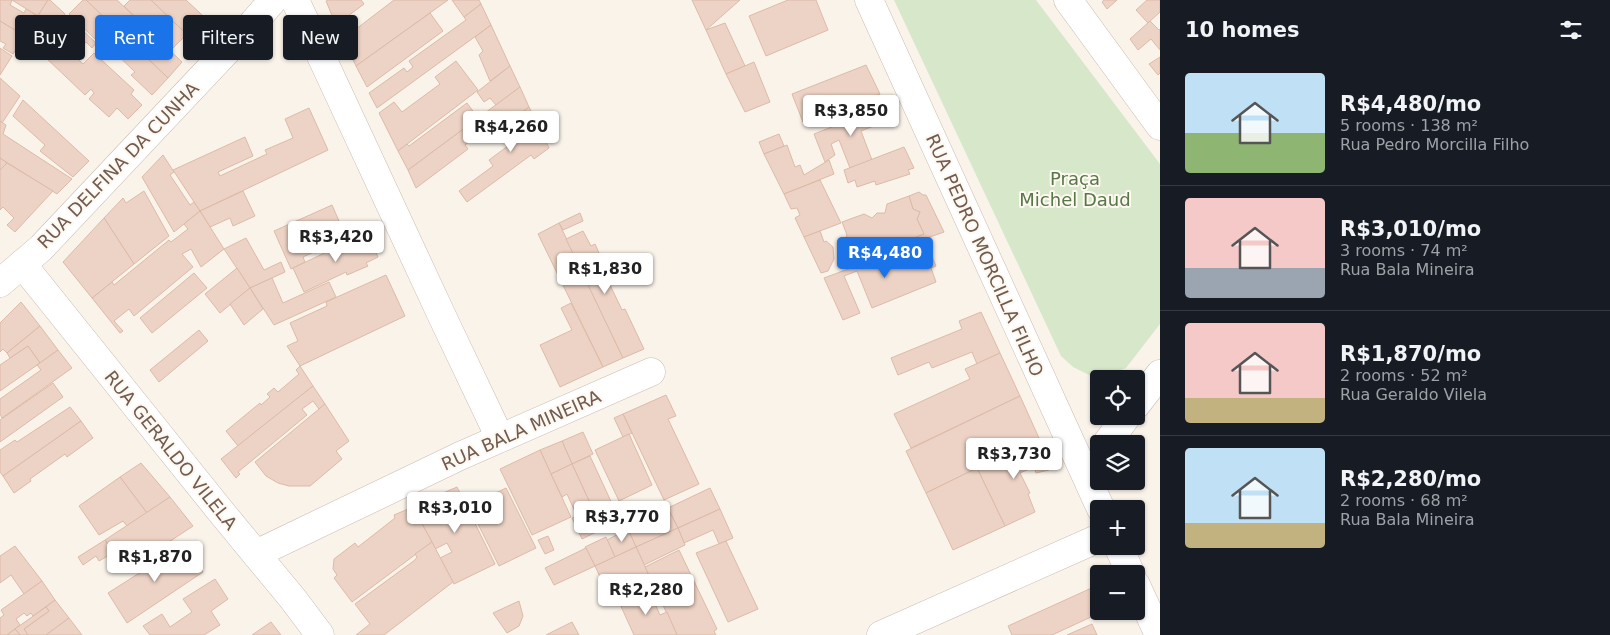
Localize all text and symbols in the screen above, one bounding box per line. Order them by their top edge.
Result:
chip: Buy [15,15,85,60]
chip: Rent [95,15,173,60]
chip: Filters [183,15,273,60]
chip: New [283,15,358,60]
icon: filters [1557,16,1585,44]
text: 10 homes [1185,18,1300,42]
street label: RUA DELFINA DA CUNHA [33,77,203,252]
text: R$4,480/mo [1340,92,1481,116]
icon: home [1225,93,1285,153]
pin: R$3,850 [805,94,897,137]
text: R$3,850 [814,101,888,120]
pin: R$4,260 [465,110,557,153]
text: 5 rooms · 138 m² [1340,116,1478,135]
text: R$4,260 [474,117,548,136]
street label: RUA PEDRO MORCILLA FILHO [922,130,1048,380]
text: Rua Pedro Morcilla Filho [1340,135,1529,154]
park label: Praça Michel Daud [1019,168,1131,210]
text: R$3,010/mo [1340,217,1481,241]
icon: home [1225,218,1285,278]
pin: R$3,420 [290,220,382,263]
text: R$3,420 [299,227,373,246]
pin: R$4,480 [839,236,931,279]
text: 3 rooms · 74 m² [1340,241,1468,260]
text: R$4,480 [848,243,922,262]
pin: R$1,830 [559,252,651,295]
text: R$1,830 [568,259,642,278]
text: Rua Bala Mineira [1340,260,1475,279]
text: R$1,870/mo [1340,342,1481,366]
icon: home [1225,343,1285,403]
street label: RUA GERALDO VILELA [100,366,242,534]
text: 2 rooms · 52 m² [1340,366,1468,385]
map controls [1090,370,1145,620]
button: locate [1090,370,1145,425]
street label: RUA BALA MINEIRA [438,385,604,475]
text: Rua Geraldo Vilela [1340,385,1487,404]
button: layers [1090,435,1145,490]
pin: R$3,730 [968,438,1060,480]
text: R$3,730 [977,444,1051,463]
text: R$2,280/mo [1340,467,1481,491]
icon: home [1225,468,1285,528]
text: 2 rooms · 68 m² [1340,491,1468,510]
pin: R$3,010 [409,492,501,534]
text: R$3,010 [418,498,492,517]
pin: R$3,770 [576,500,668,543]
button: + [1090,500,1145,555]
text: R$3,770 [585,507,659,526]
text: Rua Bala Mineira [1340,510,1475,529]
pin: R$1,870 [109,540,201,583]
text: R$1,870 [118,547,192,566]
button: − [1090,565,1145,620]
pin: R$2,280 [600,574,692,616]
text: R$2,280 [609,580,683,599]

